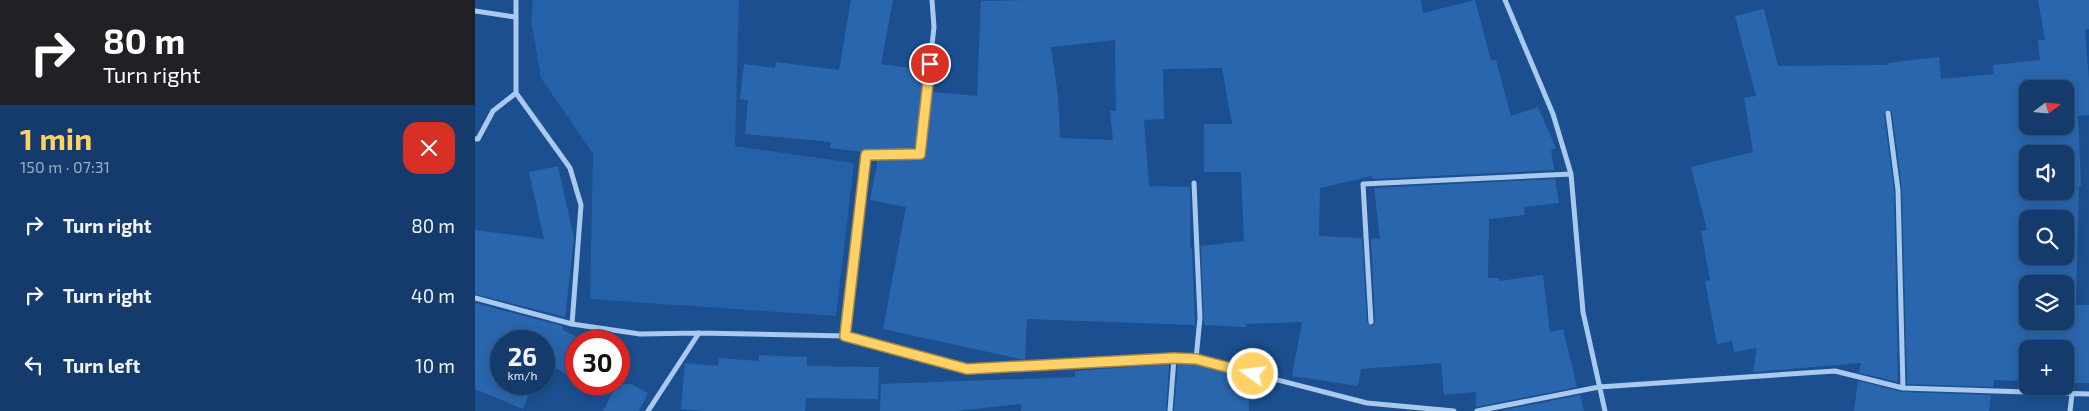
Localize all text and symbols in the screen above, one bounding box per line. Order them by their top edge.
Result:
text: 80 m [103,19,185,61]
icon: right [20,20,85,85]
pin [909,43,951,85]
icon: arrive [916,50,944,78]
text: Turn right [103,61,201,87]
north arrow [2019,80,2074,135]
map controls [2019,80,2074,395]
text: 1 min [20,120,92,156]
button: close [403,122,455,174]
button: sound [2019,145,2074,200]
text: 150 m · 07:31 [20,157,110,176]
button: search [2019,210,2074,265]
icon: right [20,211,48,239]
text: Turn right [63,214,151,237]
text: 80 m [411,214,455,237]
button: layers [2019,275,2074,330]
icon: right [20,281,48,309]
text: Turn right [63,284,151,307]
text: 40 m [411,284,455,307]
speed limit sign: 30 [565,330,630,395]
button: + [2019,340,2074,395]
text: 26 [508,341,537,371]
position arrow [1226,347,1278,399]
icon: left [20,351,48,379]
text: Turn left [63,354,140,377]
text: 10 m [415,354,455,377]
text: km/h [508,368,537,382]

